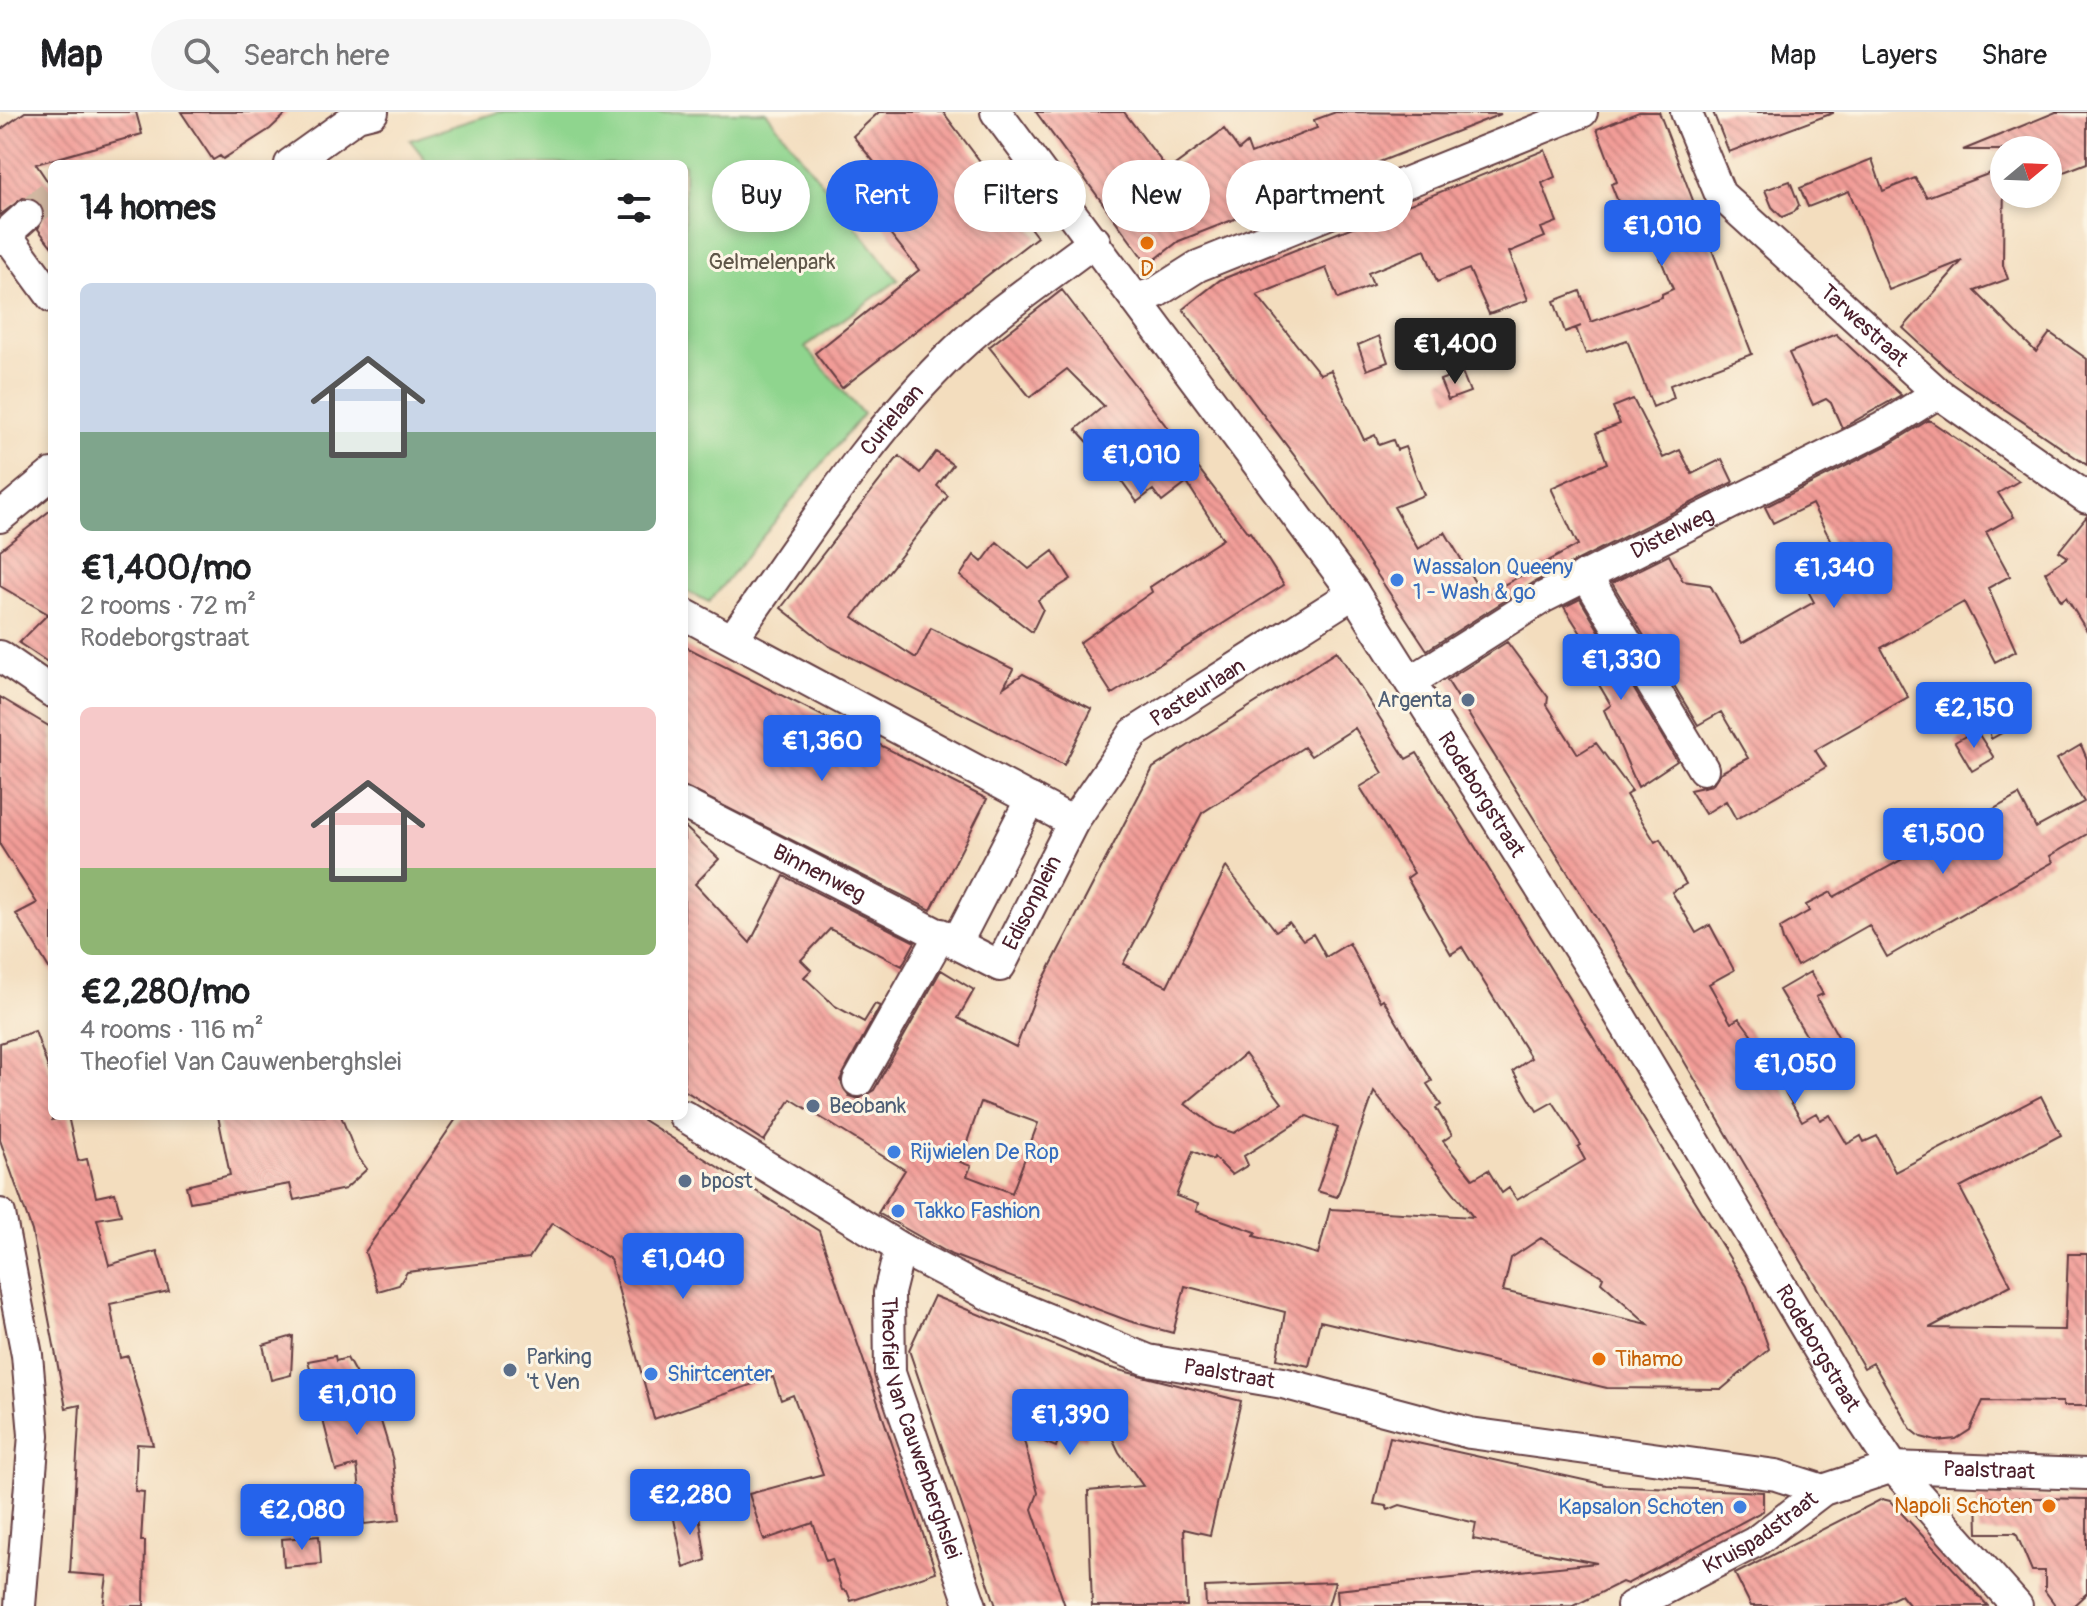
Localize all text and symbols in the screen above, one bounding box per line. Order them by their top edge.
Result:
search box [151,19,711,91]
text: Map [40,31,103,79]
icon: search [179,33,223,77]
text: Search here [243,37,390,74]
text: Map [1770,38,1816,73]
text: Layers [1860,38,1937,73]
text: Share [1981,38,2047,73]
north arrow [1990,136,2062,208]
map controls [1990,136,2062,208]
chip: Buy [712,160,810,232]
chip: Rent [826,160,938,232]
chip: Filters [954,160,1086,232]
chip: New [1102,160,1210,232]
chip: Apartment [1226,160,1413,232]
icon: filters [612,186,656,230]
text: 14 homes [80,187,216,230]
pin: €1,010 [1597,200,1727,268]
text: €1,010 [1622,210,1702,242]
marker: D [1138,234,1156,252]
park label: Gelmelenpark [709,248,835,276]
place label: D [1140,255,1154,283]
street label: Tarwestraat [1814,278,1914,373]
pin: €1,400 [1390,318,1520,386]
text: €1,400 [1413,328,1497,360]
icon: home [296,335,440,479]
street label: Curielaan [854,378,930,461]
pin: €1,010 [1076,429,1206,497]
text: €1,010 [1101,439,1181,471]
street label: Distelweg [1626,500,1718,565]
pin: €1,340 [1769,542,1899,610]
text: €1,400/mo [80,547,251,590]
text: €1,340 [1793,552,1875,584]
place label: Wassalon Queeny 1 - Wash & go [1413,553,1573,606]
marker: Wassalon Queeny 1 - Wash & go [1388,571,1406,589]
text: 2 rooms · 72 m² [80,590,256,622]
text: Rodeborgstraat [80,622,249,654]
pin: €1,330 [1556,634,1686,702]
text: €1,330 [1581,644,1661,676]
street label: Pasteurlaan [1145,652,1251,733]
pin: €2,150 [1909,682,2039,750]
place label: Argenta [1377,686,1452,714]
marker: Argenta [1459,691,1477,709]
text: €2,150 [1934,692,2014,724]
pin: €1,360 [757,715,887,783]
text: €1,360 [781,725,863,757]
street label: Rodeborgstraat [1431,726,1531,863]
icon: home [296,759,440,903]
pin: €1,500 [1878,808,2008,876]
text: €1,500 [1901,818,1985,850]
street label: Binnenweg [768,838,870,909]
street label: Edisonplein [996,851,1068,955]
text: €2,280/mo [80,971,250,1014]
text: 4 rooms · 116 m² [80,1014,264,1046]
pin: €1,050 [1730,1038,1860,1106]
text: Theofiel Van Cauwenberghslei [80,1046,401,1078]
text: €1,050 [1753,1048,1837,1080]
place label: Beobank [829,1092,906,1120]
marker: Beobank [804,1097,822,1115]
place label: Rijwielen De Rop [910,1138,1059,1166]
marker: Rijwielen De Rop [885,1143,903,1161]
place label: bpost [701,1167,753,1195]
marker: bpost [676,1172,694,1190]
place label: Takko Fashion [914,1197,1041,1225]
marker: Takko Fashion [889,1202,907,1220]
pin: €1,040 [618,1233,748,1301]
text: €1,040 [641,1243,725,1275]
street label: Rodeborgstraat [1769,1280,1867,1417]
street label: Theofiel Van Cauwenberghslei [875,1296,968,1563]
place label: Parking 't Ven [526,1343,592,1396]
place label: Tihamo [1615,1345,1683,1373]
marker: Tihamo [1590,1350,1608,1368]
street label: Paalstraat [1181,1352,1277,1395]
place label: Shirtcenter [667,1360,773,1388]
marker: Parking 't Ven [501,1361,519,1379]
marker: Shirtcenter [642,1365,660,1383]
pin: €1,010 [292,1369,422,1437]
text: €1,010 [317,1379,397,1411]
pin: €1,390 [1005,1389,1135,1457]
text: €1,390 [1030,1399,1110,1431]
street label: Paalstraat [1942,1455,2036,1486]
pin: €2,280 [625,1469,755,1537]
text: €2,280 [648,1479,732,1511]
pin: €2,080 [237,1484,367,1552]
street label: Kruispadstraat [1698,1485,1824,1581]
place label: Napoli Schoten [1894,1492,2033,1520]
place label: Kapsalon Schoten [1558,1493,1724,1521]
text: €2,080 [259,1494,345,1526]
marker: Napoli Schoten [2040,1497,2058,1515]
marker: Kapsalon Schoten [1731,1498,1749,1516]

